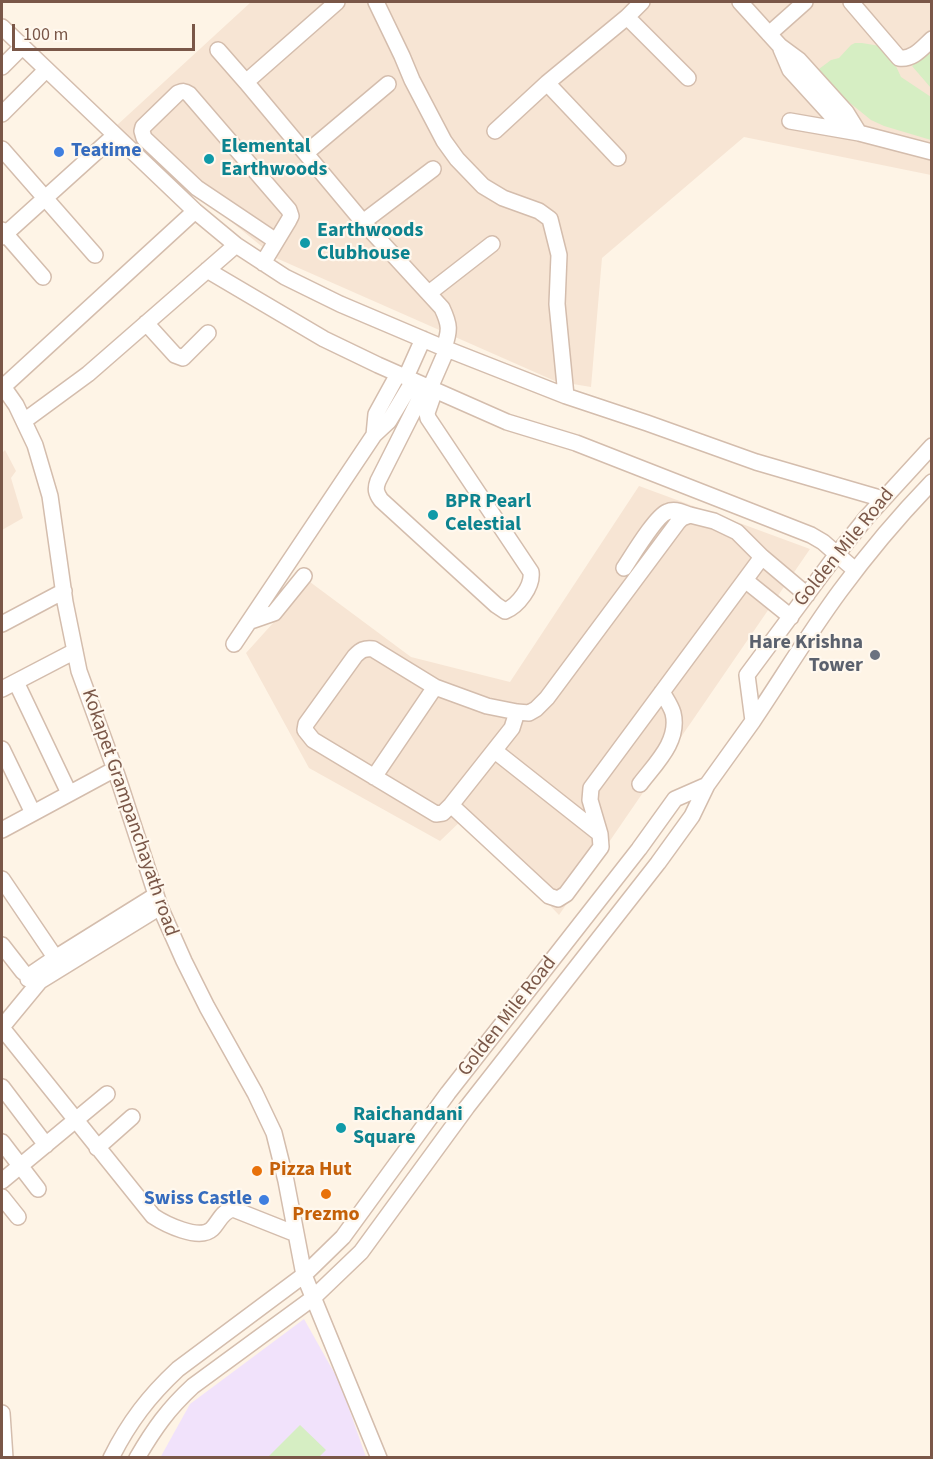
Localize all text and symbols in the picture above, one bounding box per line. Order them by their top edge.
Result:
scale bar [15,12,198,50]
text: 100 m [23,22,68,47]
place label: Elemental Earthwoods [221,136,327,183]
place label: Teatime [71,140,142,164]
marker: Teatime [52,145,66,159]
marker: Elemental Earthwoods [202,152,216,166]
place label: Earthwoods Clubhouse [317,220,423,267]
marker: Earthwoods Clubhouse [298,236,312,250]
street label: Golden Mile Road [790,484,900,612]
place label: BPR Pearl Celestial [445,491,531,538]
marker: BPR Pearl Celestial [426,508,440,522]
place label: Hare Krishna Tower [749,632,863,679]
marker: Hare Krishna Tower [868,648,882,662]
street label: Kokapet Grampanchayath road [75,686,183,940]
street label: Golden Mile Road [454,952,562,1082]
place label: Raichandani Square [353,1104,463,1151]
marker: Raichandani Square [334,1121,348,1135]
place label: Pizza Hut [269,1159,352,1183]
marker: Pizza Hut [250,1164,264,1178]
marker: Prezmo [319,1187,333,1201]
place label: Swiss Castle [144,1188,252,1212]
marker: Swiss Castle [257,1193,271,1207]
place label: Prezmo [292,1204,360,1228]

